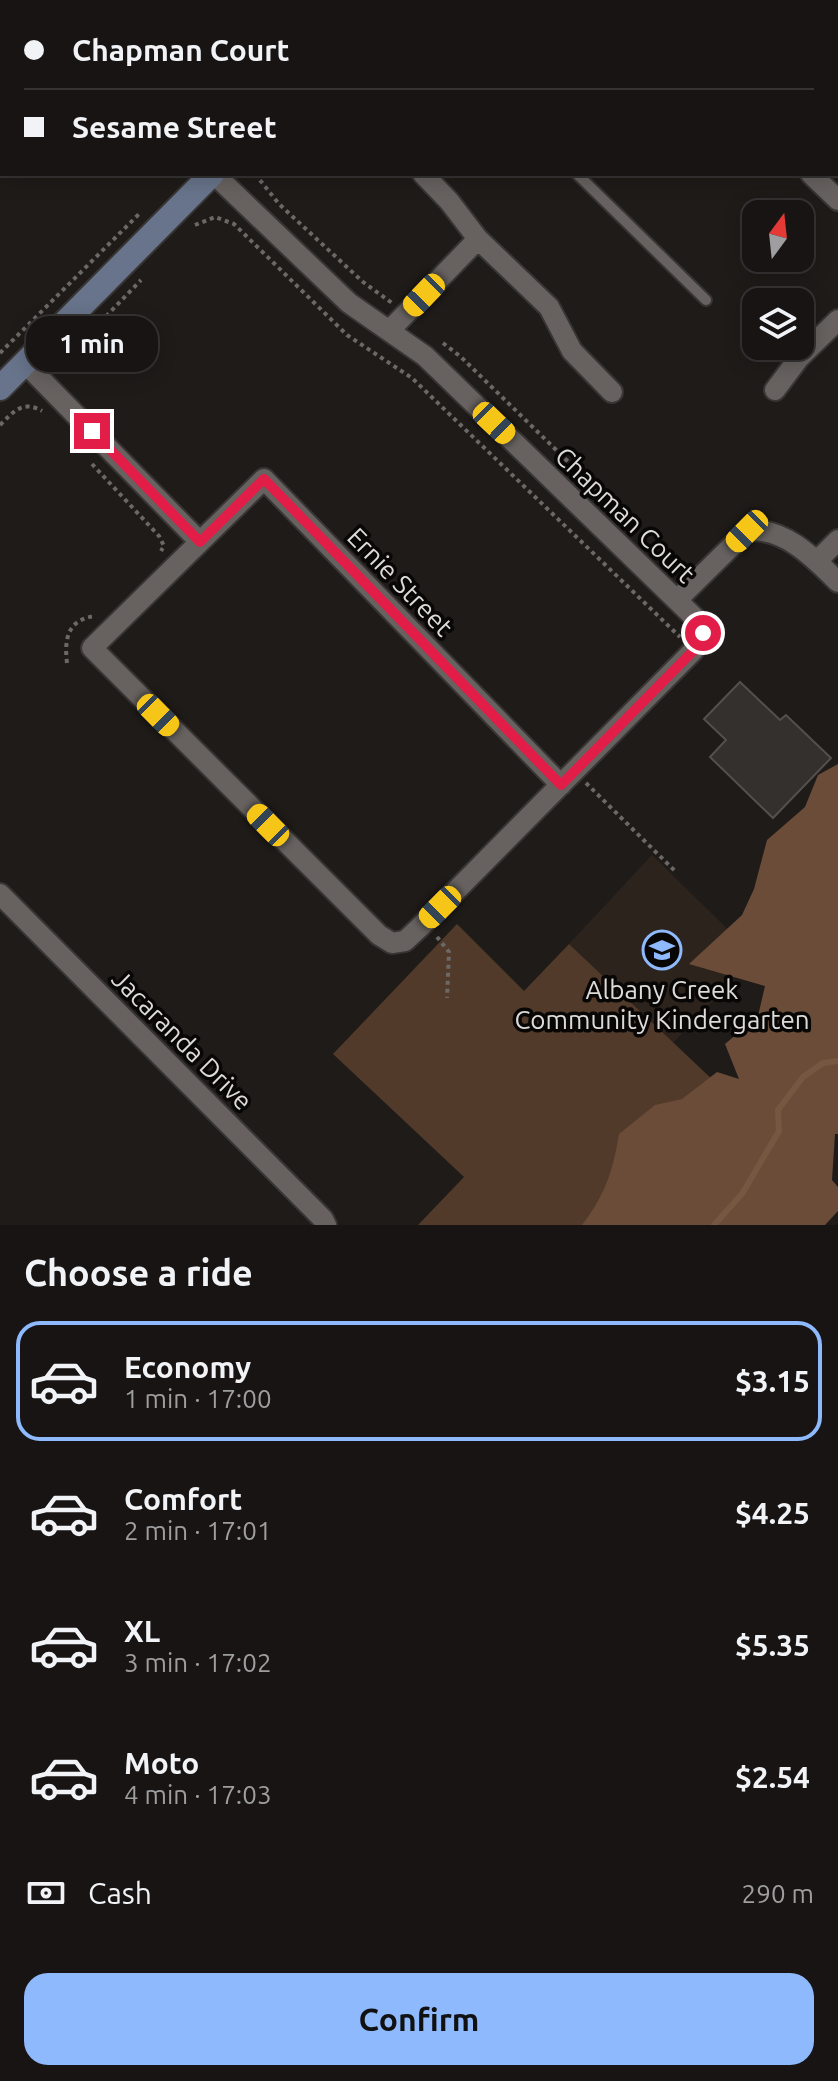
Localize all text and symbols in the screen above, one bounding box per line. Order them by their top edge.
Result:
text: Chapman Court [72,33,290,67]
text: Sesame Street [72,110,277,144]
north arrow [742,200,814,272]
map controls [742,200,814,360]
car [399,269,449,321]
button: layers [742,288,814,360]
callout: 1 min [26,315,158,371]
text: 1 min [59,329,125,358]
car [468,398,520,448]
route end [74,413,110,449]
street label: Chapman Court [550,441,701,588]
car [722,506,772,556]
street label: Ernie Street [342,522,459,642]
route start [685,615,721,651]
car [133,690,183,740]
car [243,800,293,850]
car [415,882,465,932]
school or university icon: Albany Creek Community Kindergarten [641,929,683,971]
street label: Jacaranda Drive [106,964,258,1116]
place label: Albany Creek Community Kindergarten [514,975,810,1034]
text: Choose a ride [24,1252,253,1293]
icon: car [28,1345,100,1417]
text: Economy [124,1350,251,1384]
text: $3.15 [735,1364,810,1398]
text: 1 min · 17:00 [124,1384,272,1413]
icon: car [28,1477,100,1549]
text: Comfort [124,1482,242,1516]
text: $4.25 [735,1496,810,1530]
text: 2 min · 17:01 [124,1516,272,1545]
icon: car [28,1609,100,1681]
text: XL [124,1614,160,1648]
text: $5.35 [735,1628,810,1662]
text: 3 min · 17:02 [124,1648,272,1677]
icon: car [28,1741,100,1813]
text: Moto [124,1746,199,1780]
text: $2.54 [735,1760,810,1794]
text: 4 min · 17:03 [124,1780,272,1809]
icon: cash [24,1871,68,1915]
text: Cash [88,1876,152,1910]
text: 290 m [742,1879,814,1908]
button: Confirm [24,1973,814,2065]

